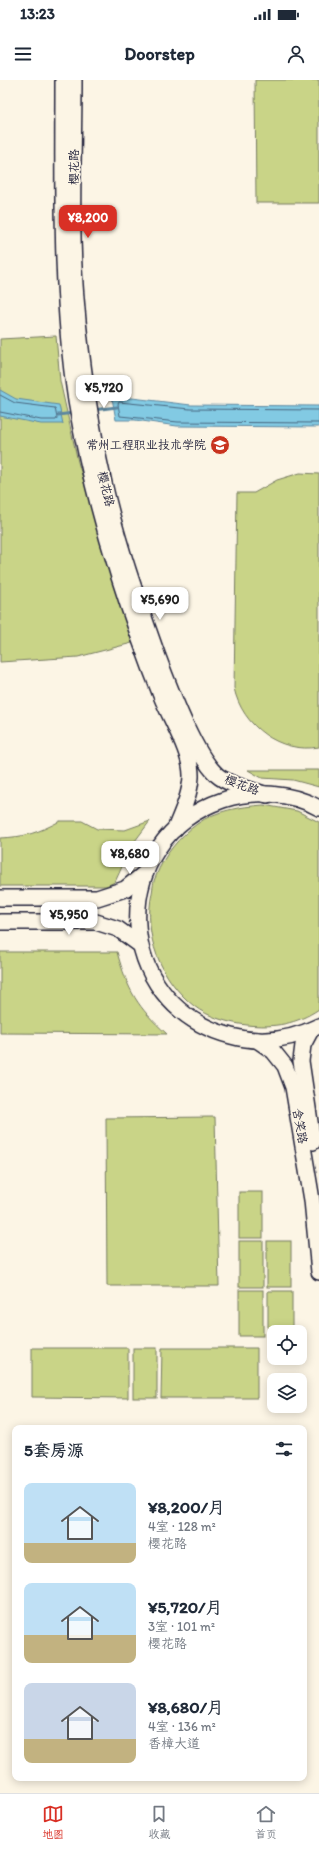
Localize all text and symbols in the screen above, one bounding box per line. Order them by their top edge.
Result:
text: 13:23 [20,5,55,23]
icon: menu [12,43,34,65]
text: Doorstep [124,43,195,65]
icon: person [285,43,307,65]
street label: 樱花路 [67,149,81,185]
pin: ¥8,200 [55,205,121,239]
text: ¥8,200 [68,210,108,225]
pin: ¥5,720 [71,375,137,409]
text: ¥5,720 [85,380,123,395]
school or university icon: 常州工程职业技术学院 [209,434,231,456]
place label: 常州工程职业技术学院 [86,438,206,452]
street label: 樱花路 [95,470,117,508]
pin: ¥5,690 [127,587,193,621]
text: ¥5,690 [141,592,179,607]
street label: 樱花路 [223,772,261,798]
pin: ¥8,680 [97,841,163,875]
text: ¥8,680 [110,846,150,861]
pin: ¥5,950 [36,902,102,936]
text: ¥5,950 [50,907,88,922]
street label: 含笑路 [290,1107,310,1145]
map controls [267,1325,307,1413]
button: locate [267,1325,307,1365]
button: layers [267,1373,307,1413]
icon: filters [273,1438,295,1460]
text: 5套房源 [24,1440,84,1460]
text: ¥8,200/月 [148,1497,225,1517]
icon: home [56,1499,104,1547]
text: 4室 · 128 m² [148,1519,216,1534]
text: 樱花路 [148,1536,187,1551]
text: ¥5,720/月 [148,1597,222,1617]
icon: home [56,1599,104,1647]
text: 3室 · 101 m² [148,1619,215,1634]
text: 樱花路 [148,1636,187,1651]
text: ¥8,680/月 [148,1697,224,1717]
icon: home [56,1699,104,1747]
text: 4室 · 136 m² [148,1719,216,1734]
text: 香樟大道 [148,1736,200,1751]
tab: 地图 [42,1803,64,1841]
tab: 收藏 [148,1803,170,1841]
tab: 首页 [255,1803,277,1841]

